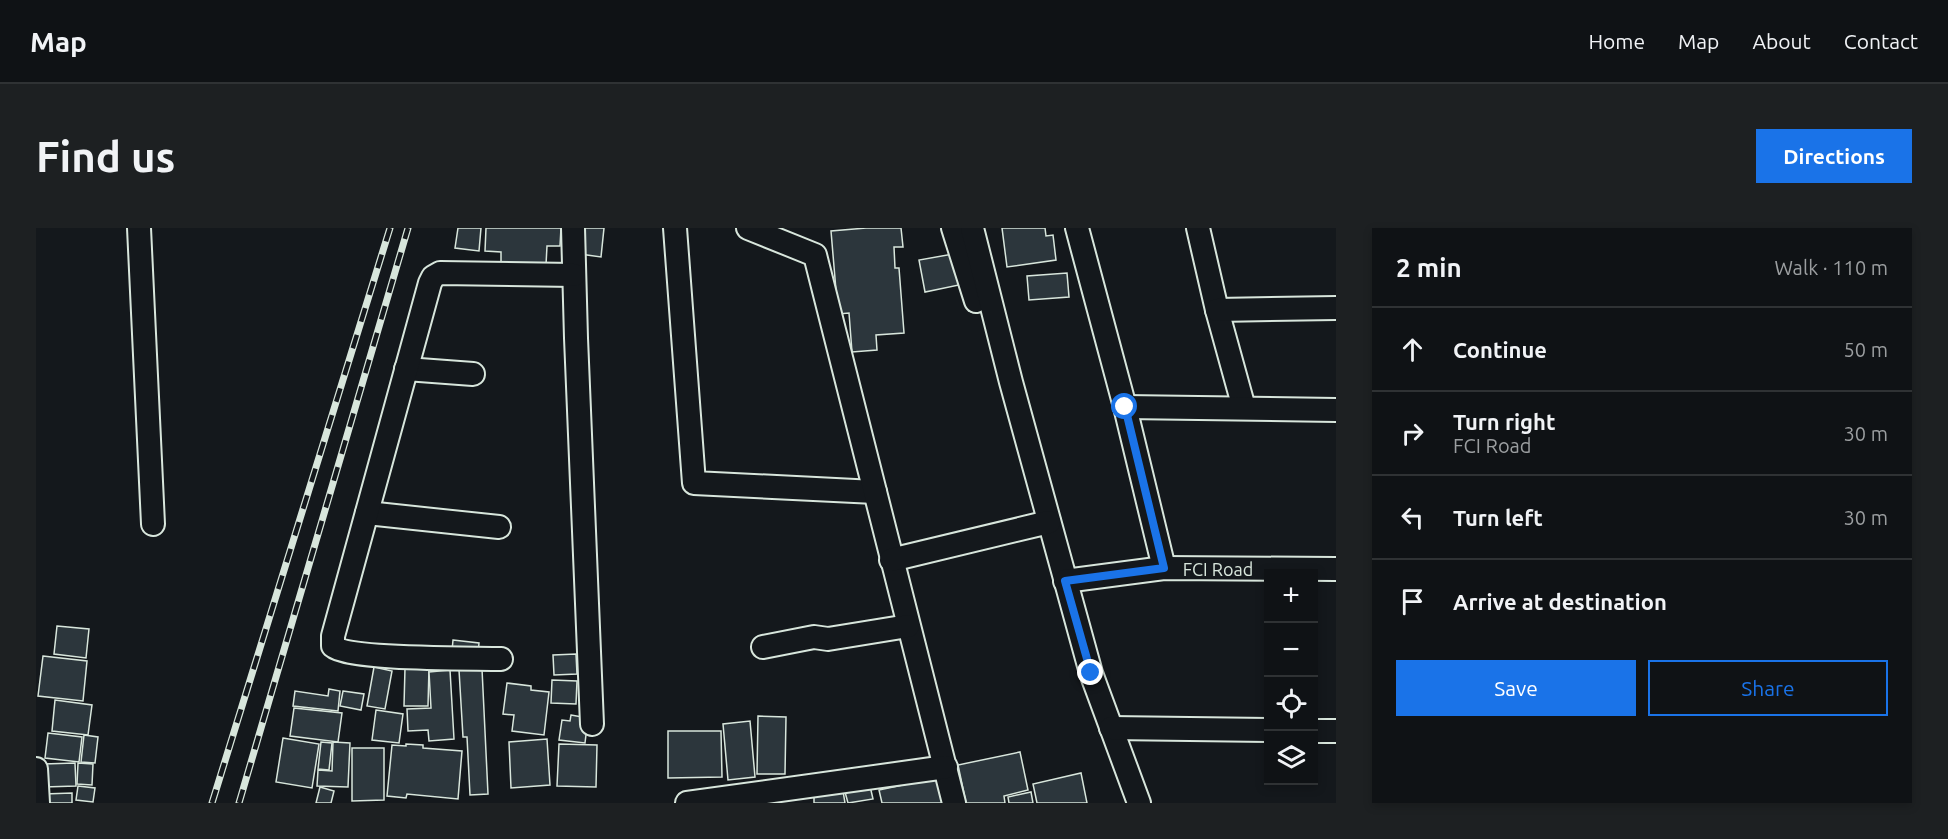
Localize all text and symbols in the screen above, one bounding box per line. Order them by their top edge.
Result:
text: Map [30,26,87,57]
text: Home [1588,29,1645,53]
text: Map [1678,29,1719,53]
text: About [1752,29,1811,53]
text: Contact [1844,29,1918,53]
button: Directions [1756,129,1912,183]
text: Find us [36,133,175,180]
text: 2 min [1396,253,1462,282]
text: Walk · 110 m [1775,256,1888,279]
icon: ahead [1396,333,1429,366]
text: Continue [1453,337,1547,362]
text: 50 m [1844,338,1888,361]
route start [1111,393,1137,419]
text: Turn right [1453,409,1555,434]
icon: right [1396,417,1429,450]
text: 30 m [1844,422,1888,445]
text: FCI Road [1453,434,1532,457]
icon: left [1396,501,1429,534]
text: Turn left [1453,505,1543,530]
text: 30 m [1844,506,1888,529]
street label: FCI Road [1183,559,1253,579]
map controls [1264,569,1318,785]
button: + [1264,569,1318,623]
icon: arrive [1396,585,1429,618]
text: Arrive at destination [1453,589,1667,614]
button: − [1264,623,1318,677]
route end [1077,659,1103,685]
button: Save [1396,660,1636,716]
button: Share [1648,660,1888,716]
button: locate [1264,677,1318,731]
button: layers [1264,731,1318,785]

